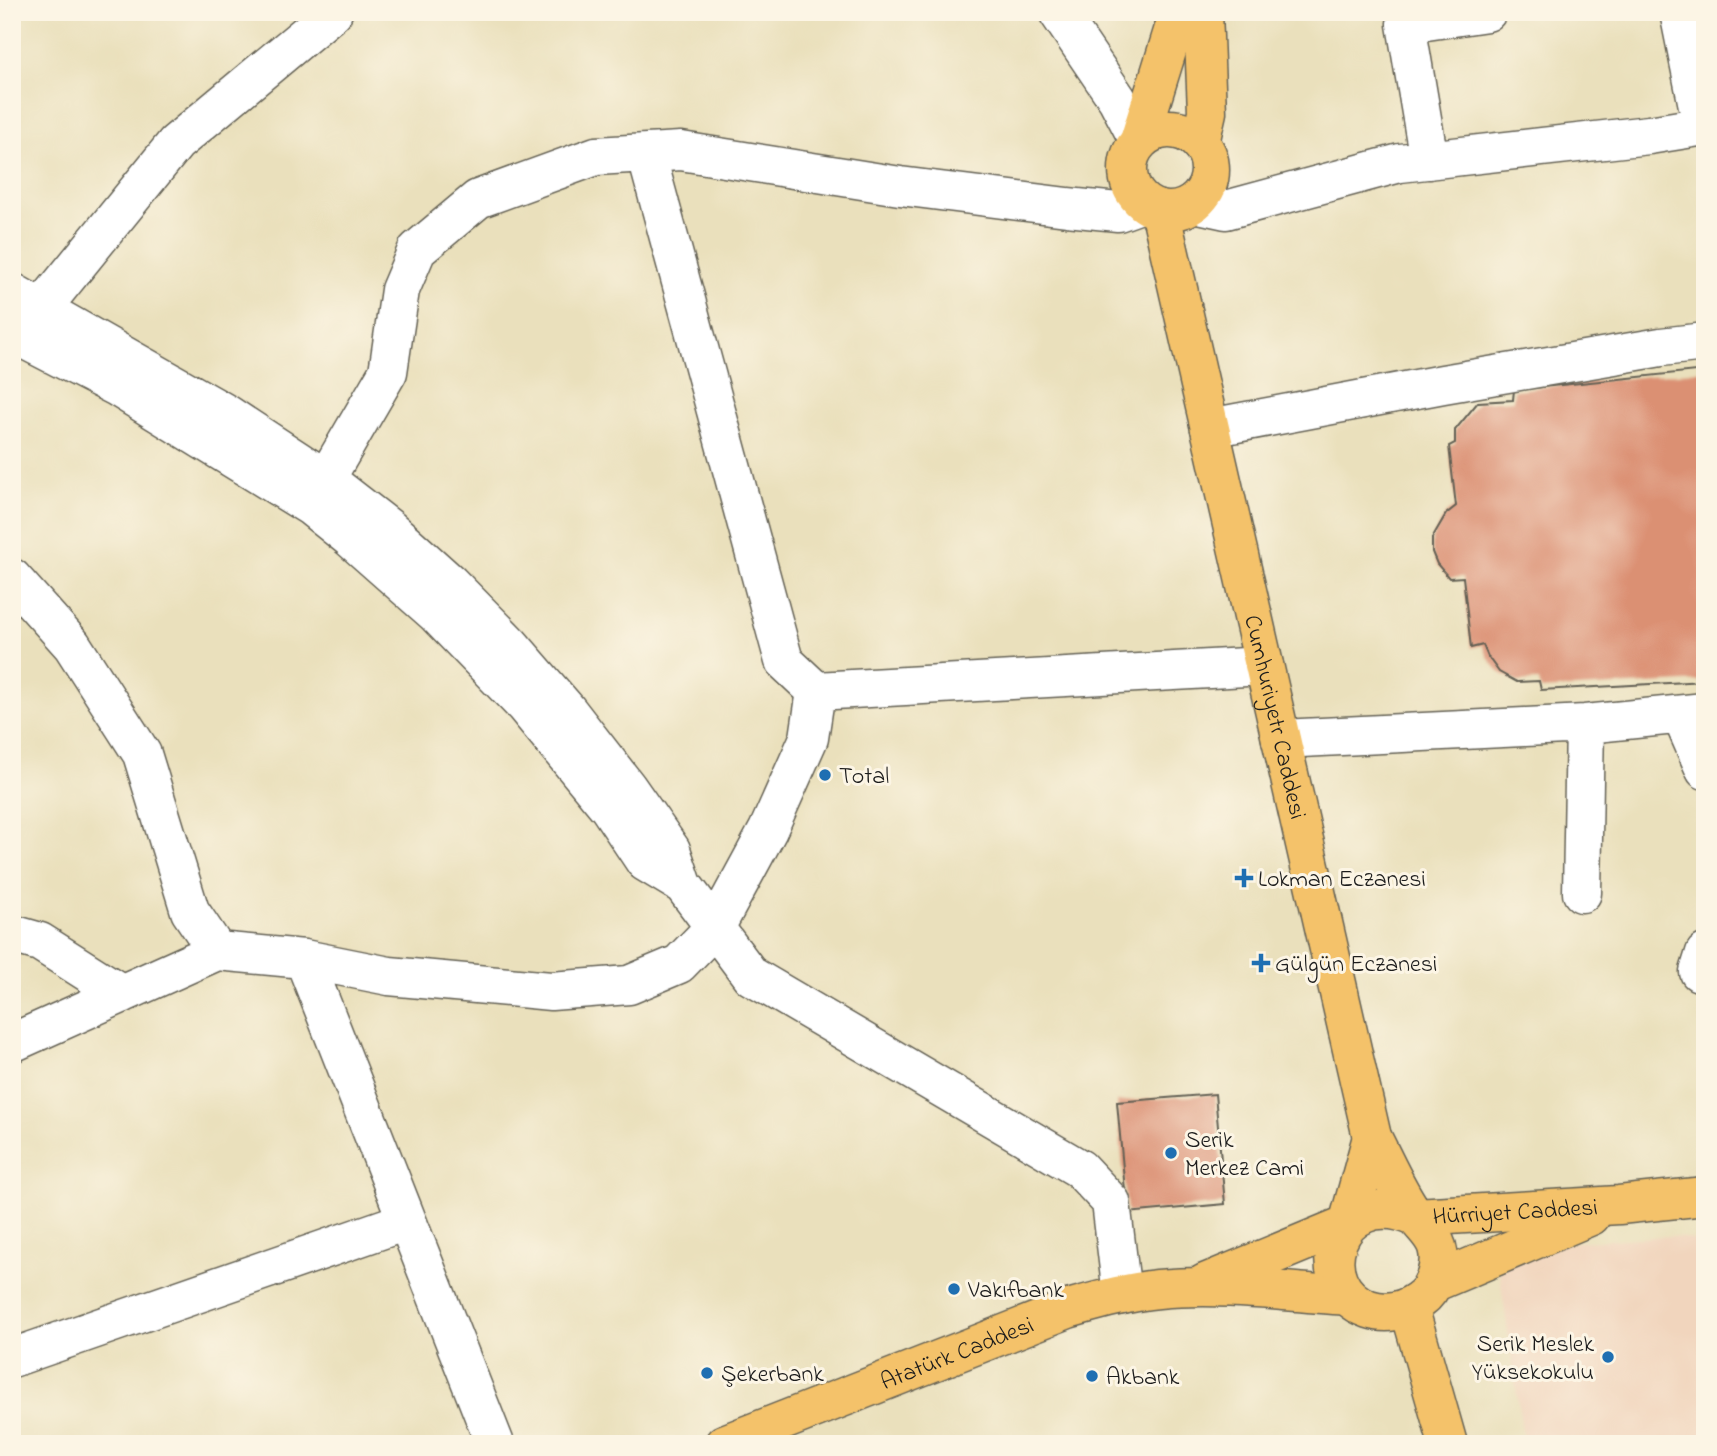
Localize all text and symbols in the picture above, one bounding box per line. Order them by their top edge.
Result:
street label: Cumhuriyetr Caddesi [1233,612,1314,823]
place label: Total [839,760,889,795]
marker: Total [817,767,833,783]
place label: Lokman Eczanesi [1258,863,1426,898]
marker: Lokman Eczanesi [1236,870,1252,886]
place label: Gülgün Eczanesi [1275,948,1437,983]
marker: Gülgün Eczanesi [1253,955,1269,971]
place label: Serik Merkez Cami [1185,1124,1304,1187]
marker: Serik Merkez Cami [1163,1145,1179,1161]
street label: Hürriyet Caddesi [1432,1191,1599,1236]
place label: Vakıfbank [967,1274,1064,1309]
marker: Vakıfbank [946,1281,962,1297]
street label: Atatürk Caddesi [876,1309,1039,1401]
place label: Serik Meslek Yüksekokulu [1472,1328,1594,1391]
marker: Serik Meslek Yüksekokulu [1600,1349,1616,1365]
place label: Şekerbank [721,1358,824,1393]
place label: Akbank [1106,1361,1180,1396]
marker: Şekerbank [699,1365,715,1381]
marker: Akbank [1084,1368,1100,1384]

